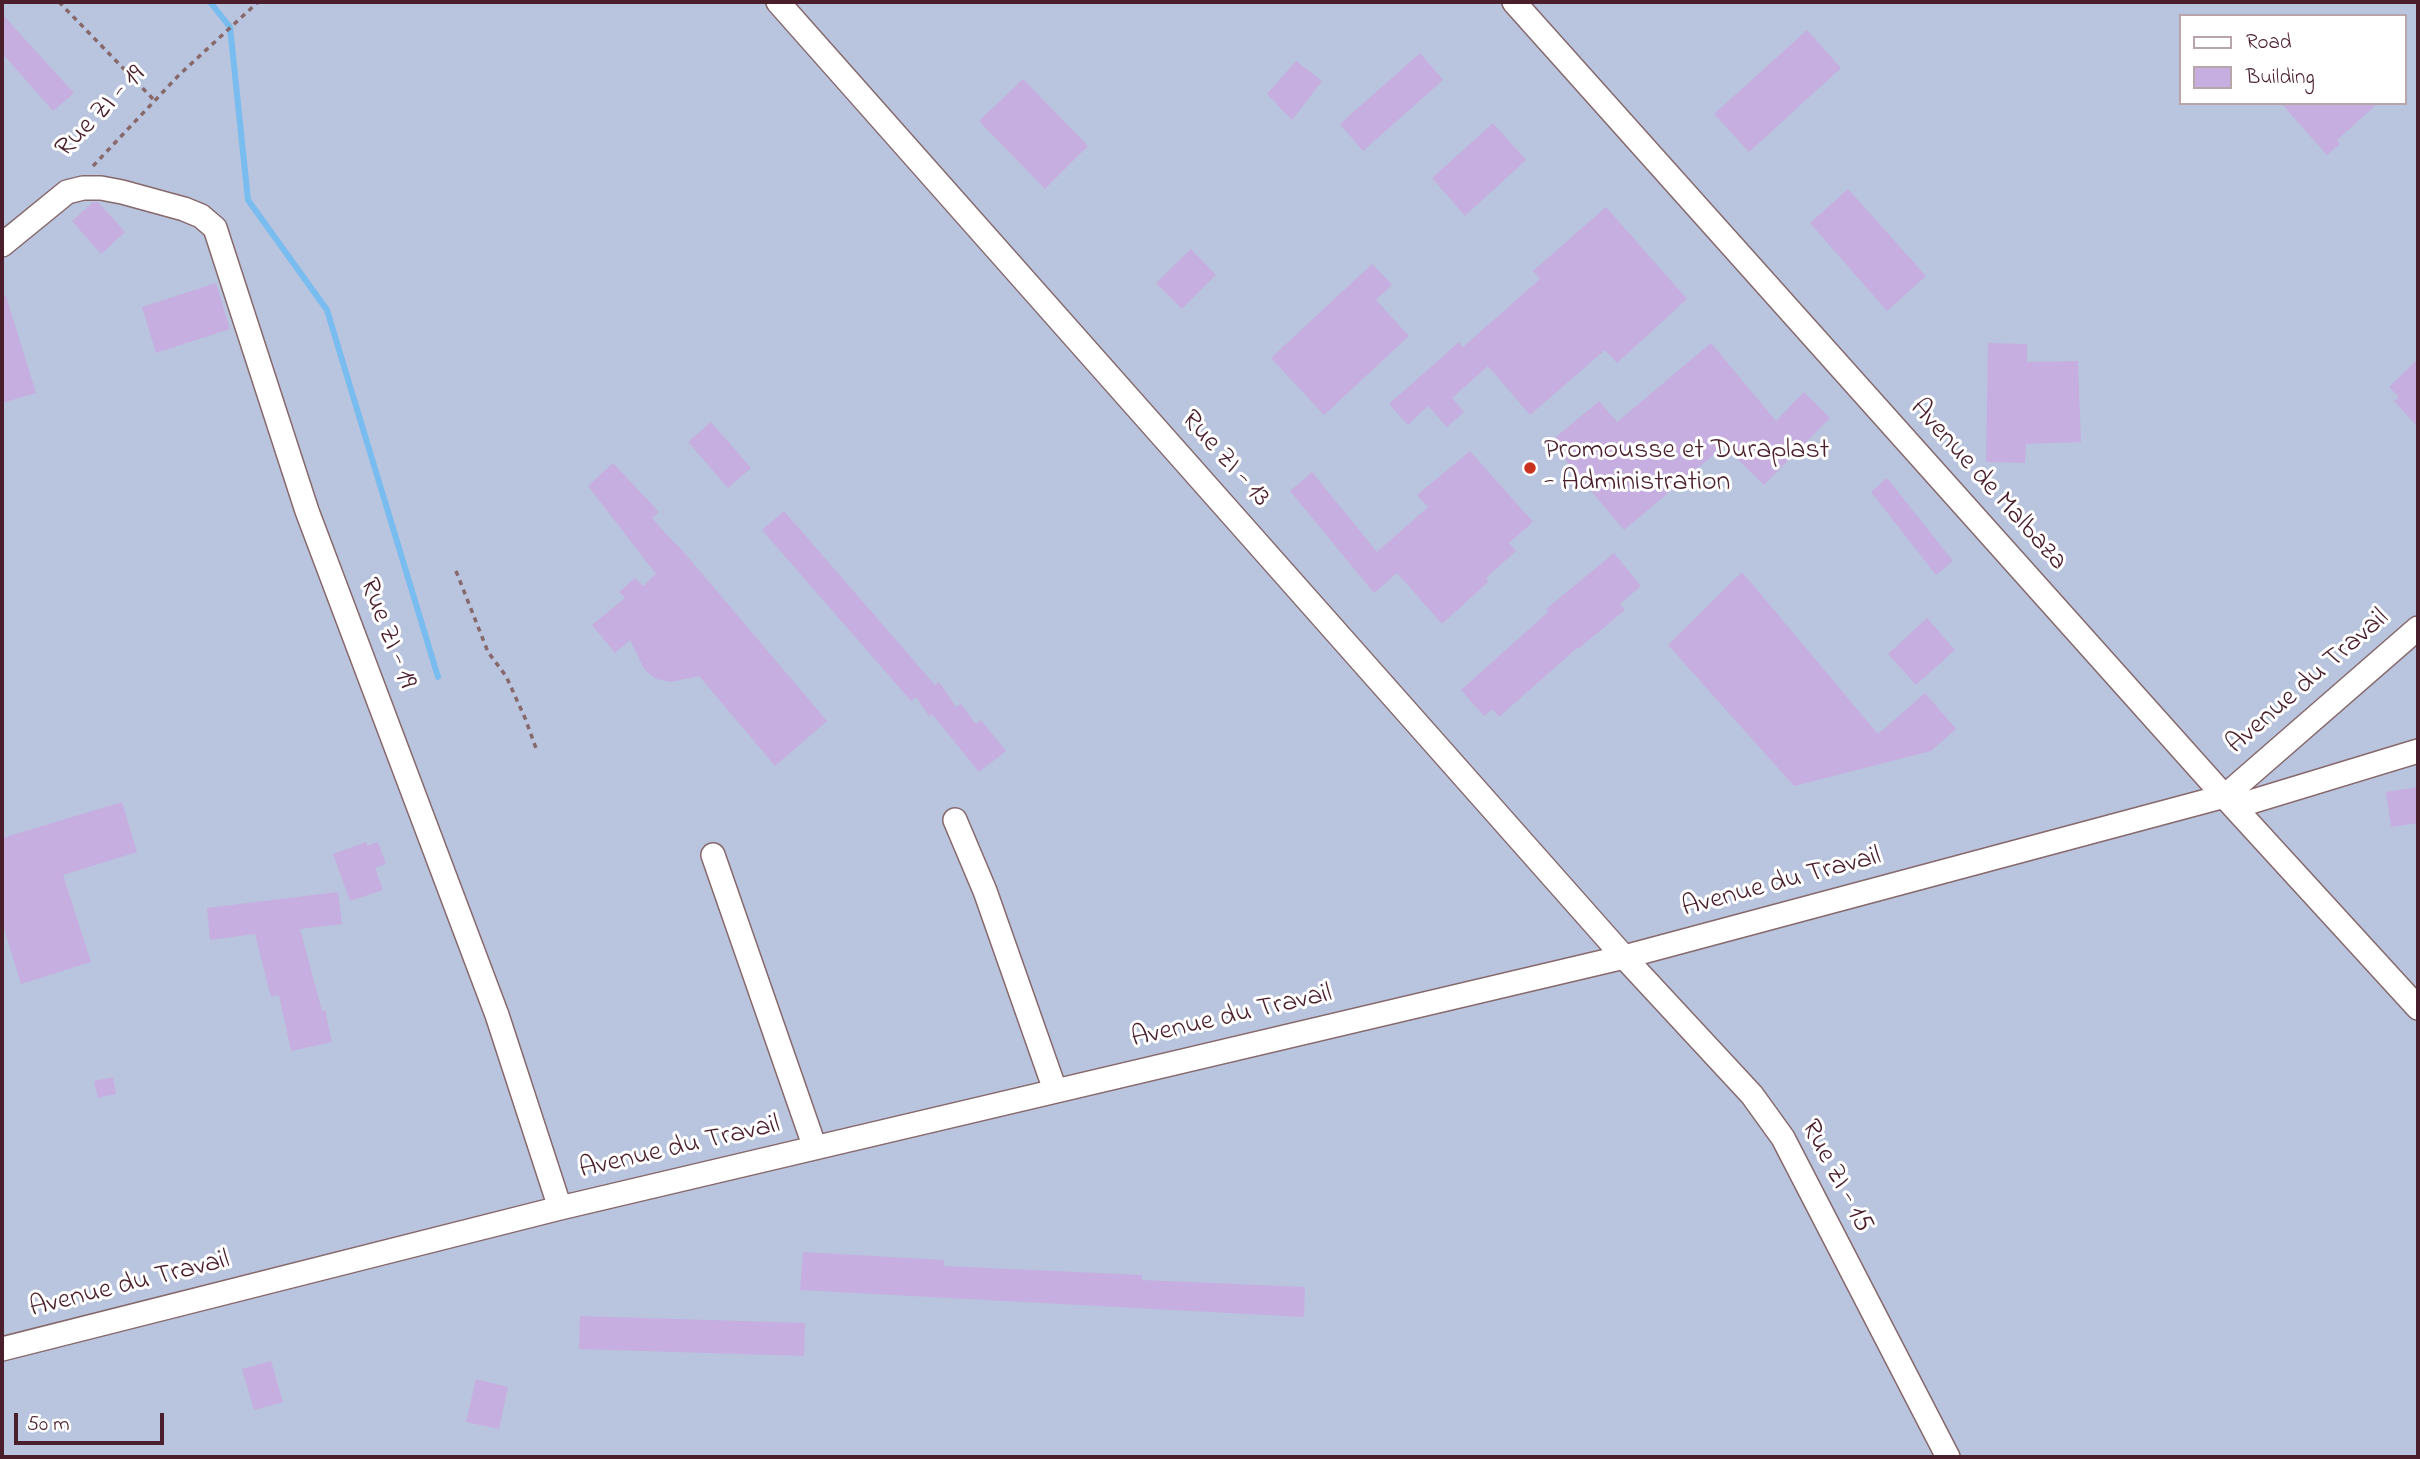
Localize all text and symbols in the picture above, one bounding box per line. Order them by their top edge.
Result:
legend [2178,14,2406,105]
text: Road [2246,28,2292,58]
street label: Rue ZI - 19 [50,60,154,166]
text: Building [2246,63,2315,93]
street label: Avenue de Malbaza [1901,393,2073,579]
street label: Rue ZI - 13 [1172,405,1276,515]
place label: Promousse et Duraplast - Administration [1544,435,1829,501]
marker: Promousse et Duraplast - Administration [1522,460,1538,476]
street label: Rue ZI - 19 [350,574,422,694]
street label: Avenue du Travail [2221,603,2397,763]
street label: Avenue du Travail [1679,841,1885,927]
street label: Avenue du Travail [1128,979,1336,1057]
street label: Avenue du Travail [576,1110,784,1188]
street label: Rue ZI - 15 [1791,1115,1879,1239]
street label: Avenue du Travail [27,1245,233,1327]
scale bar [18,1400,168,1444]
text: 50 m [27,1410,70,1440]

